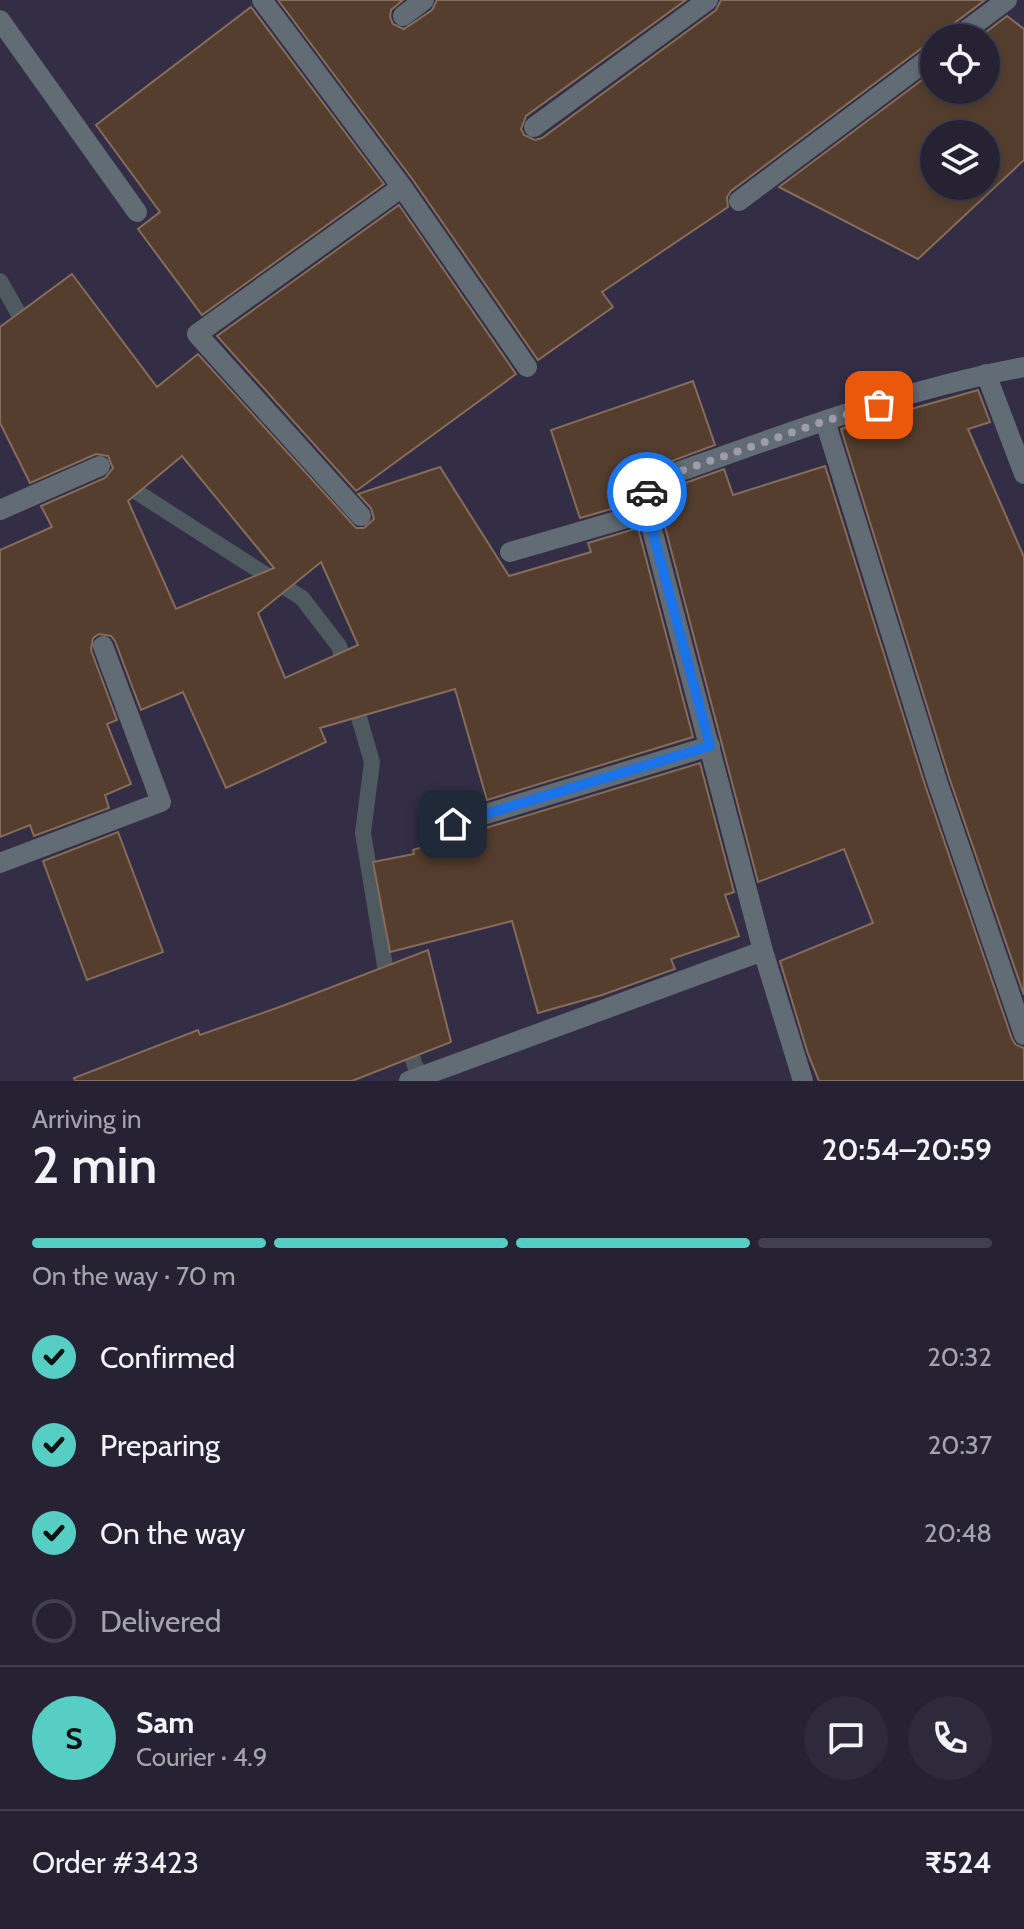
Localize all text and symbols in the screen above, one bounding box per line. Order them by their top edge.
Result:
map controls [920,24,1000,200]
button: locate [920,24,1000,104]
button: layers [920,120,1000,200]
pin [845,371,913,439]
icon: bag [857,383,901,427]
courier [607,452,687,532]
icon: car [625,470,669,514]
pin [419,790,487,858]
icon: home [431,802,475,846]
text: Arriving in [32,1103,142,1135]
text: 20:54–20:59 [822,1131,992,1168]
text: 2 min [32,1133,157,1196]
text: On the way · 70 m [32,1260,236,1292]
icon: check [32,1335,76,1379]
text: Confirmed [100,1339,235,1376]
text: 20:32 [927,1341,992,1373]
icon: check [32,1423,76,1467]
text: Preparing [100,1427,220,1464]
text: 20:37 [928,1429,992,1461]
icon: check [32,1511,76,1555]
text: On the way [100,1515,245,1552]
text: 20:48 [924,1517,992,1549]
text: Delivered [100,1603,221,1640]
button: chat [804,1696,888,1780]
button: phone [908,1696,992,1780]
text: Sam [136,1704,194,1741]
text: S [65,1720,83,1757]
text: Courier · 4.9 [136,1741,268,1773]
text: Order #3423 [32,1844,199,1881]
text: ₹524 [925,1844,992,1881]

